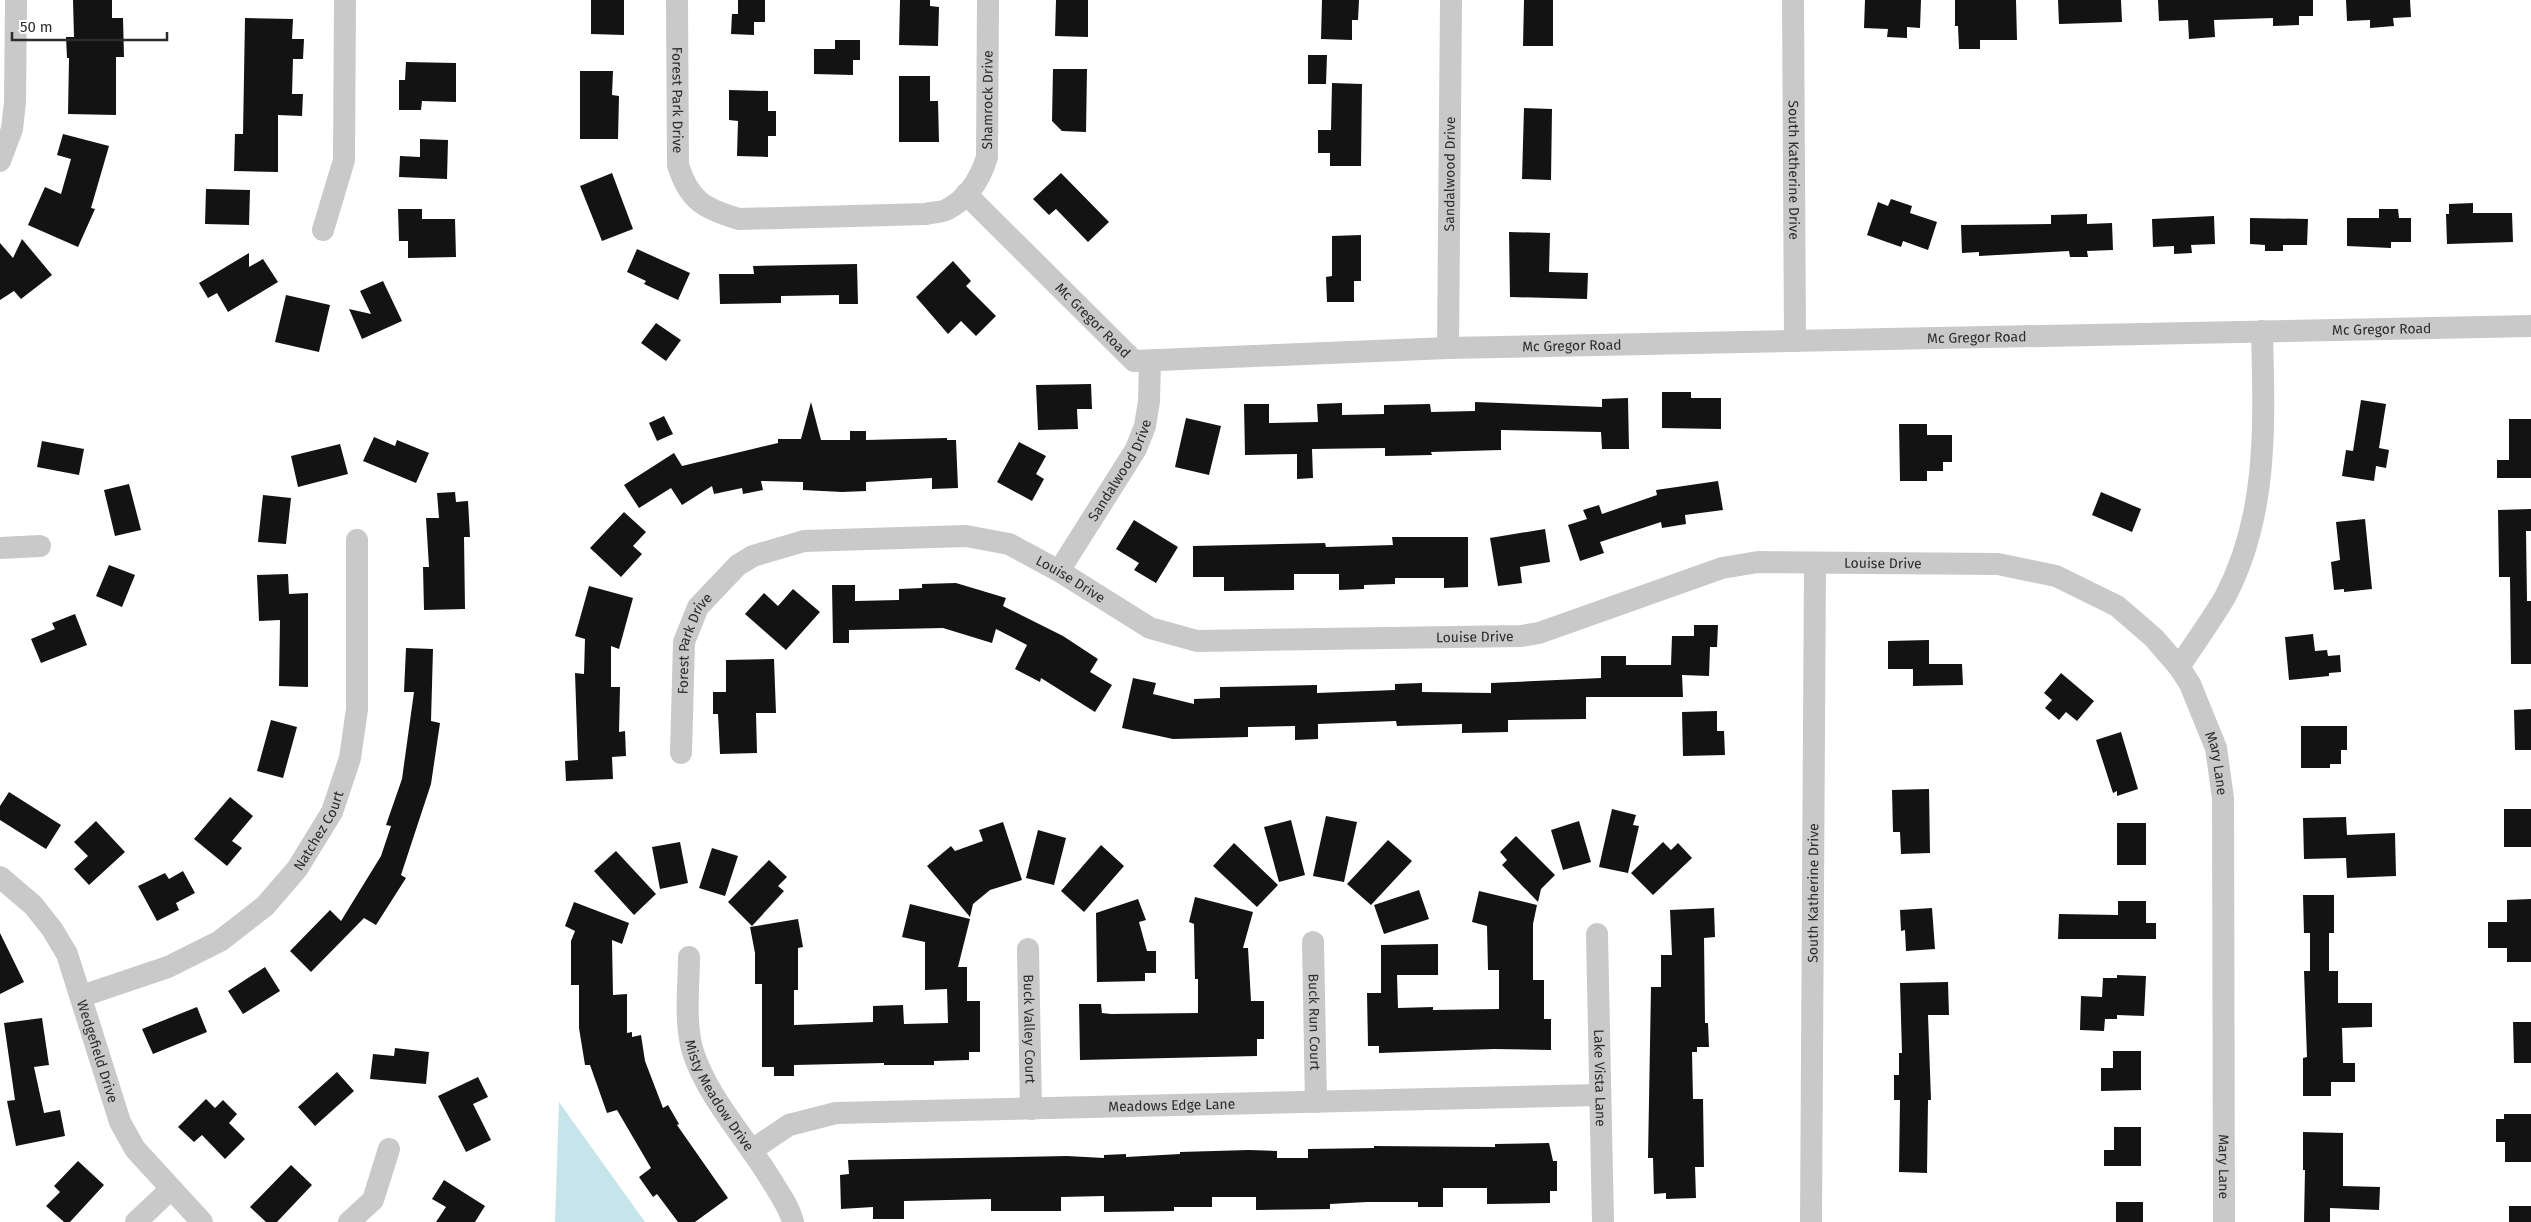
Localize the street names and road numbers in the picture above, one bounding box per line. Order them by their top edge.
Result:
street label: Forest Park Drive [668,47,686,153]
street label: Shamrock Drive [979,50,997,150]
street label: South Katherine Drive [1785,100,1802,240]
street label: Sandalwood Drive [1441,117,1459,232]
street label: Mc Gregor Road [1051,279,1134,362]
street label: Mc Gregor Road [2332,320,2432,339]
street label: Mc Gregor Road [1927,328,2027,347]
street label: Mc Gregor Road [1522,336,1622,355]
street label: Sandalwood Drive [1085,418,1155,525]
street label: Louise Drive [1033,552,1108,607]
street label: Louise Drive [1844,555,1922,572]
street label: Forest Park Drive [675,589,716,695]
street label: Louise Drive [1436,628,1514,646]
street label: Mary Lane [2201,729,2231,796]
street label: Natchez Court [290,788,348,874]
street label: South Katherine Drive [1805,823,1822,963]
street label: Buck Run Court [1305,973,1323,1072]
street label: Buck Valley Court [1019,974,1039,1085]
street label: Wedgefield Drive [73,998,121,1105]
street label: Lake Vista Lane [1590,1029,1609,1127]
street label: Misty Meadow Drive [681,1038,757,1155]
street label: Meadows Edge Lane [1108,1096,1236,1116]
street label: Mary Lane [2215,1134,2232,1199]

